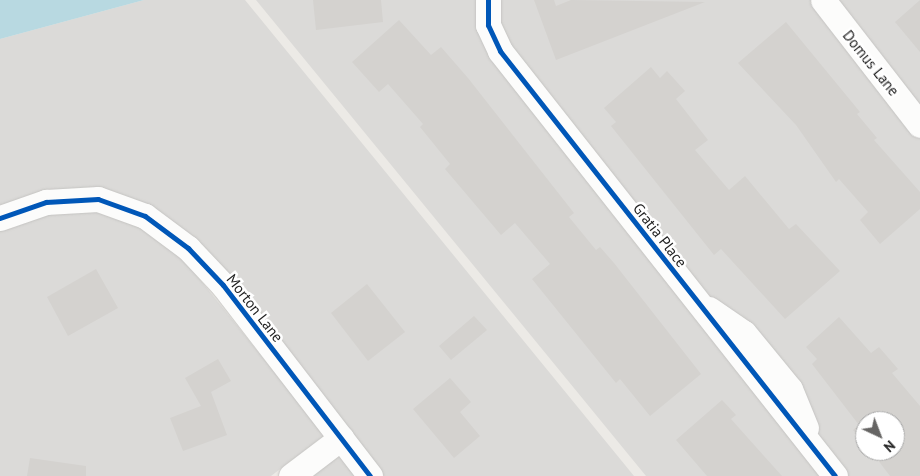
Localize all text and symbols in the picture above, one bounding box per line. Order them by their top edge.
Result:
street label: Domus Lane [839,27,903,99]
street label: Gratia Place [629,199,691,271]
street label: Morton Lane [223,270,287,346]
north arrow [855,411,905,461]
text: N [880,437,899,456]

